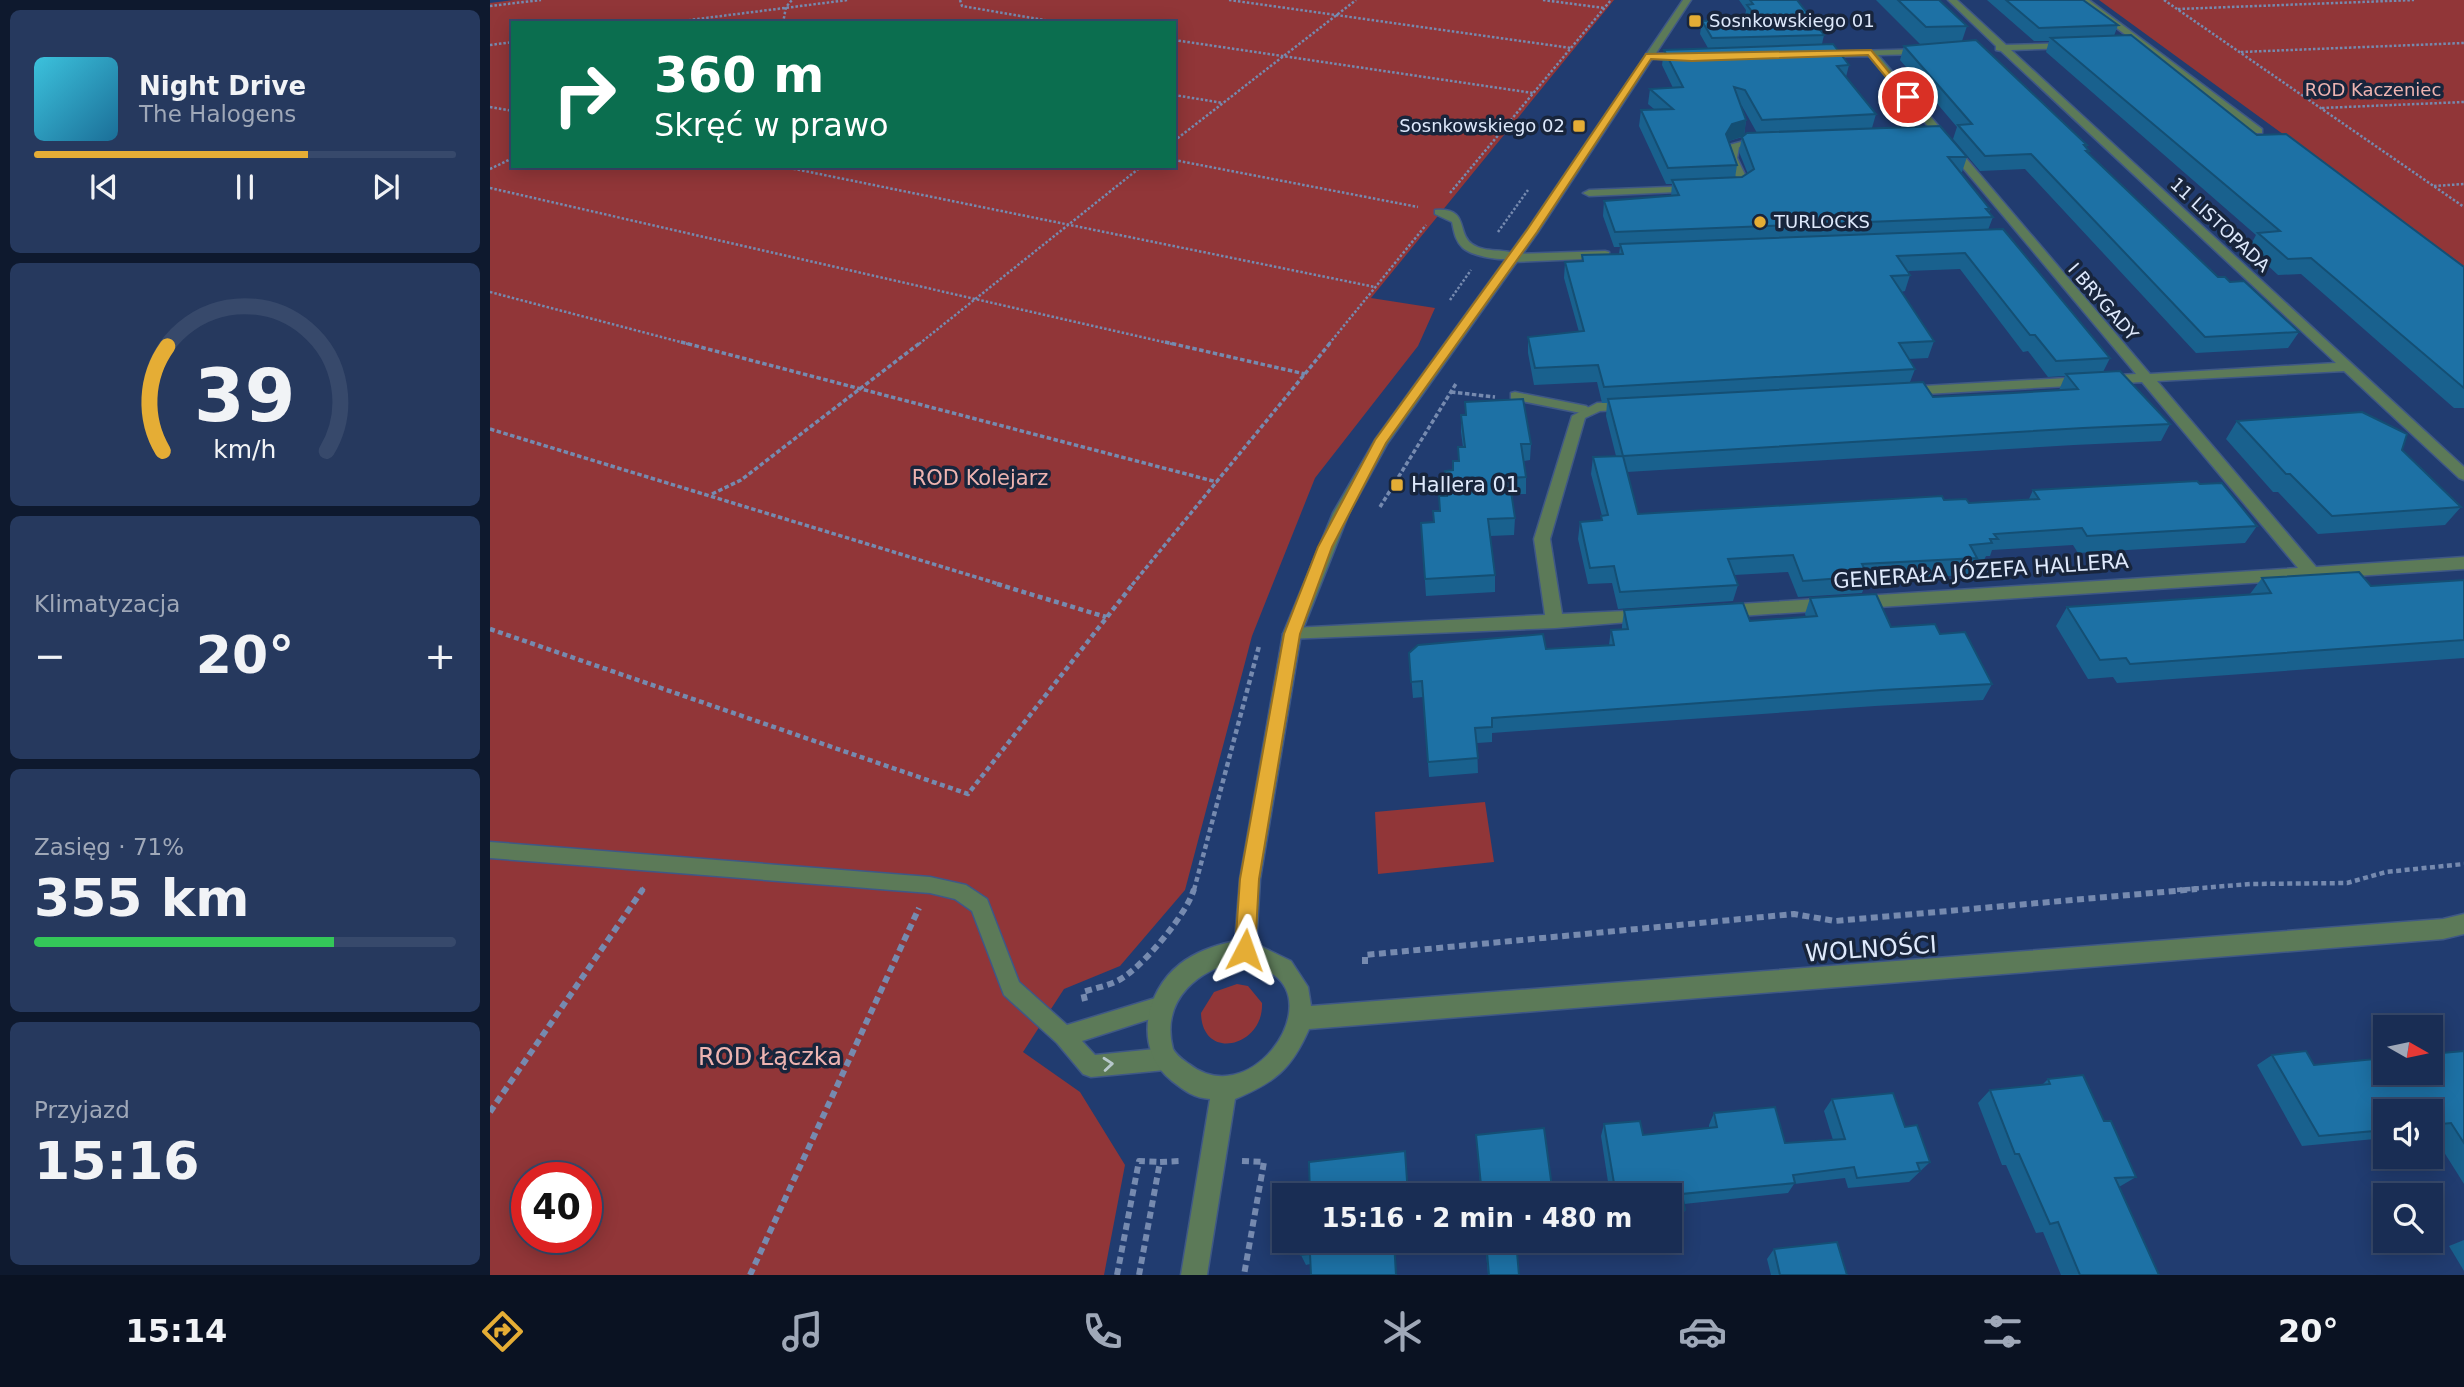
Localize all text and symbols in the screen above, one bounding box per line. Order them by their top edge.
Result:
place label: Sosnkowskiego 01 [1709,10,1875,31]
marker: Sosnkowskiego 01 [1687,13,1703,29]
text: 360 m [654,47,824,104]
icon: right [539,49,630,140]
pin [1878,67,1938,127]
text: Night Drive [139,71,306,101]
icon: arrive [1889,78,1927,116]
park label: ROD Kaczeniec [2305,79,2441,100]
text: The Halogens [139,101,296,127]
text: Skręć w prawo [654,106,889,144]
place label: Sosnkowskiego 02 [1399,115,1565,136]
marker: Sosnkowskiego 02 [1571,118,1587,134]
icon: previous [85,168,123,206]
icon: pause [226,168,264,206]
icon: next [367,168,405,206]
street label: 11 LISTOPADA [2166,173,2275,277]
place label: TURLOCKS [1773,211,1870,232]
marker: TURLOCKS [1752,214,1768,230]
street label: I BRYGADY [2064,259,2143,345]
text: 39 [194,353,296,438]
text: km/h [213,434,277,463]
park label: ROD Kolejarz [912,466,1048,490]
place label: Hallera 01 [1411,473,1519,497]
marker: Hallera 01 [1389,477,1405,493]
street label: GENERAŁA JÓZEFA HALLERA [1832,548,2130,593]
text: Klimatyzacja [34,591,180,617]
text: 20° [196,625,294,685]
text: − [34,634,66,678]
text: + [424,634,456,678]
text: Zasięg · 71% [34,834,184,860]
text: 355 km [34,868,249,928]
position arrow [1208,913,1282,987]
street label: WOLNOŚCI [1804,928,1938,968]
north arrow [2373,1015,2443,1085]
map controls [2373,1015,2443,1253]
park label: ROD Łączka [698,1043,842,1071]
one-way arrow [1102,1057,1113,1072]
text: Przyjazd [34,1097,130,1123]
button: sound [2373,1099,2443,1169]
text: 15:16 [34,1131,200,1191]
speed limit sign: 40 [511,1162,602,1253]
button: search [2373,1183,2443,1253]
text: 15:16 · 2 min · 480 m [1322,1203,1632,1233]
icon: directions [478,1307,527,1356]
icon: music [778,1307,827,1356]
icon: phone [1078,1307,1127,1356]
icon: climate [1378,1307,1427,1356]
icon: car [1678,1307,1727,1356]
icon: filters [1978,1307,2027,1356]
text: 15:14 [125,1312,227,1350]
text: 20° [2278,1312,2338,1350]

